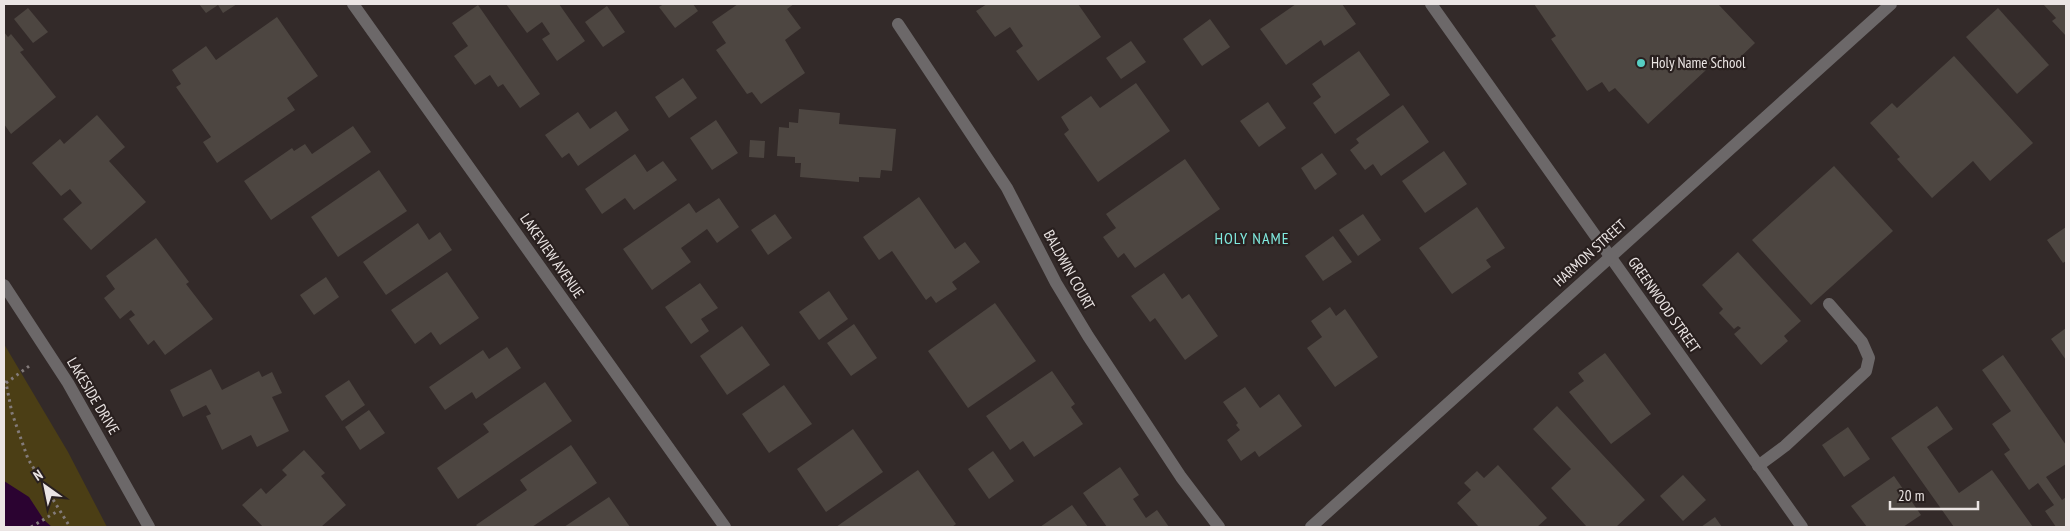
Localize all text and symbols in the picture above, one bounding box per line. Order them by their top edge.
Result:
place label: Holy Name School [1651,53,1746,72]
marker: Holy Name School [1635,57,1647,69]
street label: LAKEVIEW AVENUE [516,210,589,302]
street label: HARMON STREET [1549,215,1630,290]
street label: BALDWIN COURT [1040,226,1099,313]
district label: HOLY NAME [1214,228,1290,248]
street label: GREENWOOD STREET [1624,253,1705,357]
street label: LAKESIDE DRIVE [63,354,124,438]
north arrow [20,461,70,511]
text: N [30,465,46,485]
scale bar [1890,478,1978,510]
text: 20 m [1898,486,1924,505]

